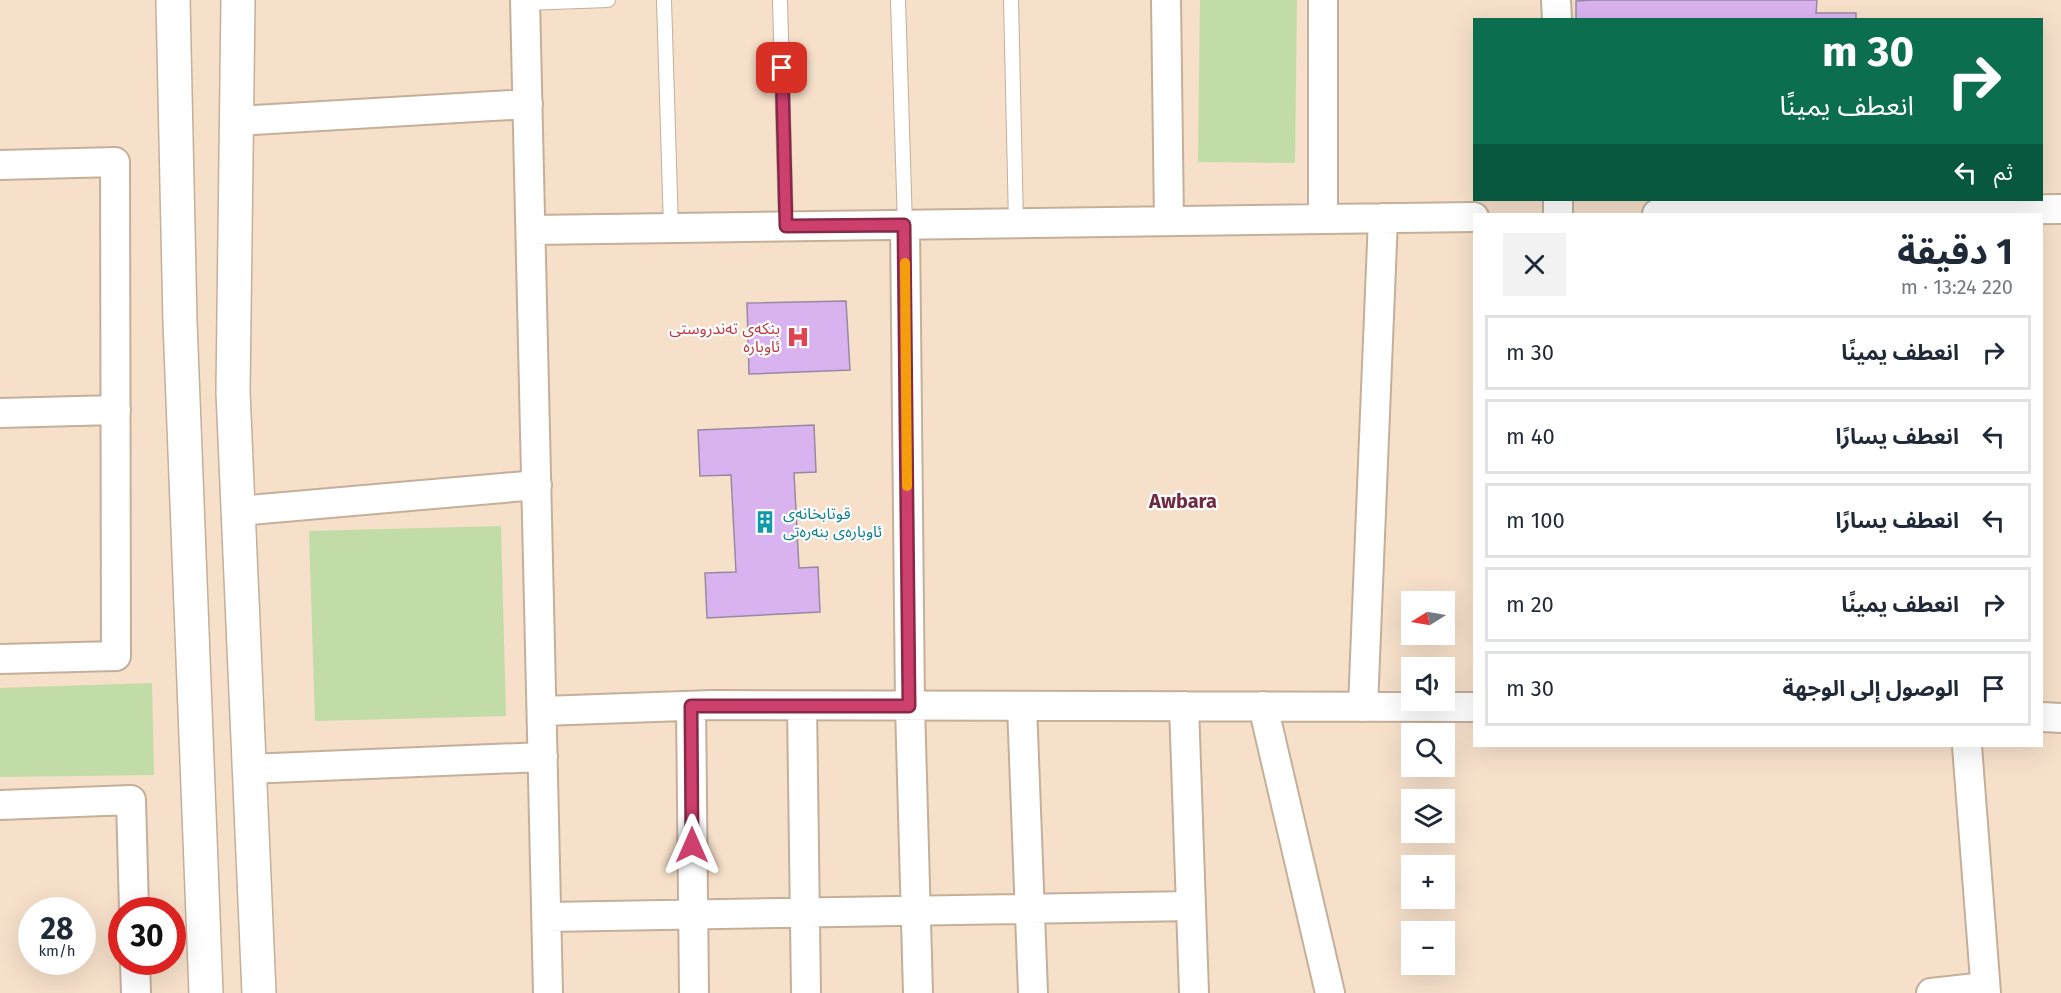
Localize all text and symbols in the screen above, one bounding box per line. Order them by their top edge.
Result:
text: 30 m [1822,27,1914,77]
pin [756,42,807,93]
icon: right [1935,42,2013,120]
icon: arrive [765,51,798,84]
text: انعطف يمينًا [1779,90,1914,122]
icon: left [1949,156,1982,189]
text: ثم [1994,159,2013,186]
text: 1 دقيقة [1897,230,2013,274]
button: close [1503,233,1566,296]
text: 220 m · 13:24 [1901,275,2013,299]
place label: بنکەی تەندروستی ئاوبارە [669,319,780,356]
hospital icon: بنکەی تەندروستی ئاوبارە [785,324,811,350]
icon: right [1977,336,2010,369]
text: 30 m [1506,339,1554,366]
text: انعطف يمينًا [1841,339,1959,366]
icon: left [1977,420,2010,453]
text: 40 m [1506,423,1555,450]
text: انعطف يسارًا [1836,423,1959,450]
district label: Awbara [1148,489,1217,513]
place label: قوتابخانەی ئاوبارەی بنەرەتی [783,504,882,541]
icon: left [1977,504,2010,537]
text: 100 m [1506,507,1565,534]
text: انعطف يسارًا [1836,507,1959,534]
building icon: قوتابخانەی ئاوبارەی بنەرەتی [752,509,778,535]
icon: right [1977,588,2010,621]
north arrow [1401,591,1455,645]
map controls [1401,591,1455,975]
text: 20 m [1506,591,1554,618]
text: انعطف يمينًا [1841,591,1959,618]
button: sound [1401,657,1455,711]
icon: arrive [1977,672,2010,705]
text: 30 m [1506,675,1554,702]
text: الوصول إلى الوجهة [1782,675,1959,702]
button: search [1401,723,1455,777]
button: layers [1401,789,1455,843]
position arrow [660,813,724,877]
button: + [1401,855,1455,909]
speed limit sign: 30 [108,897,186,975]
text: 28 [41,911,73,947]
button: − [1401,921,1455,975]
text: km/h [38,942,76,960]

